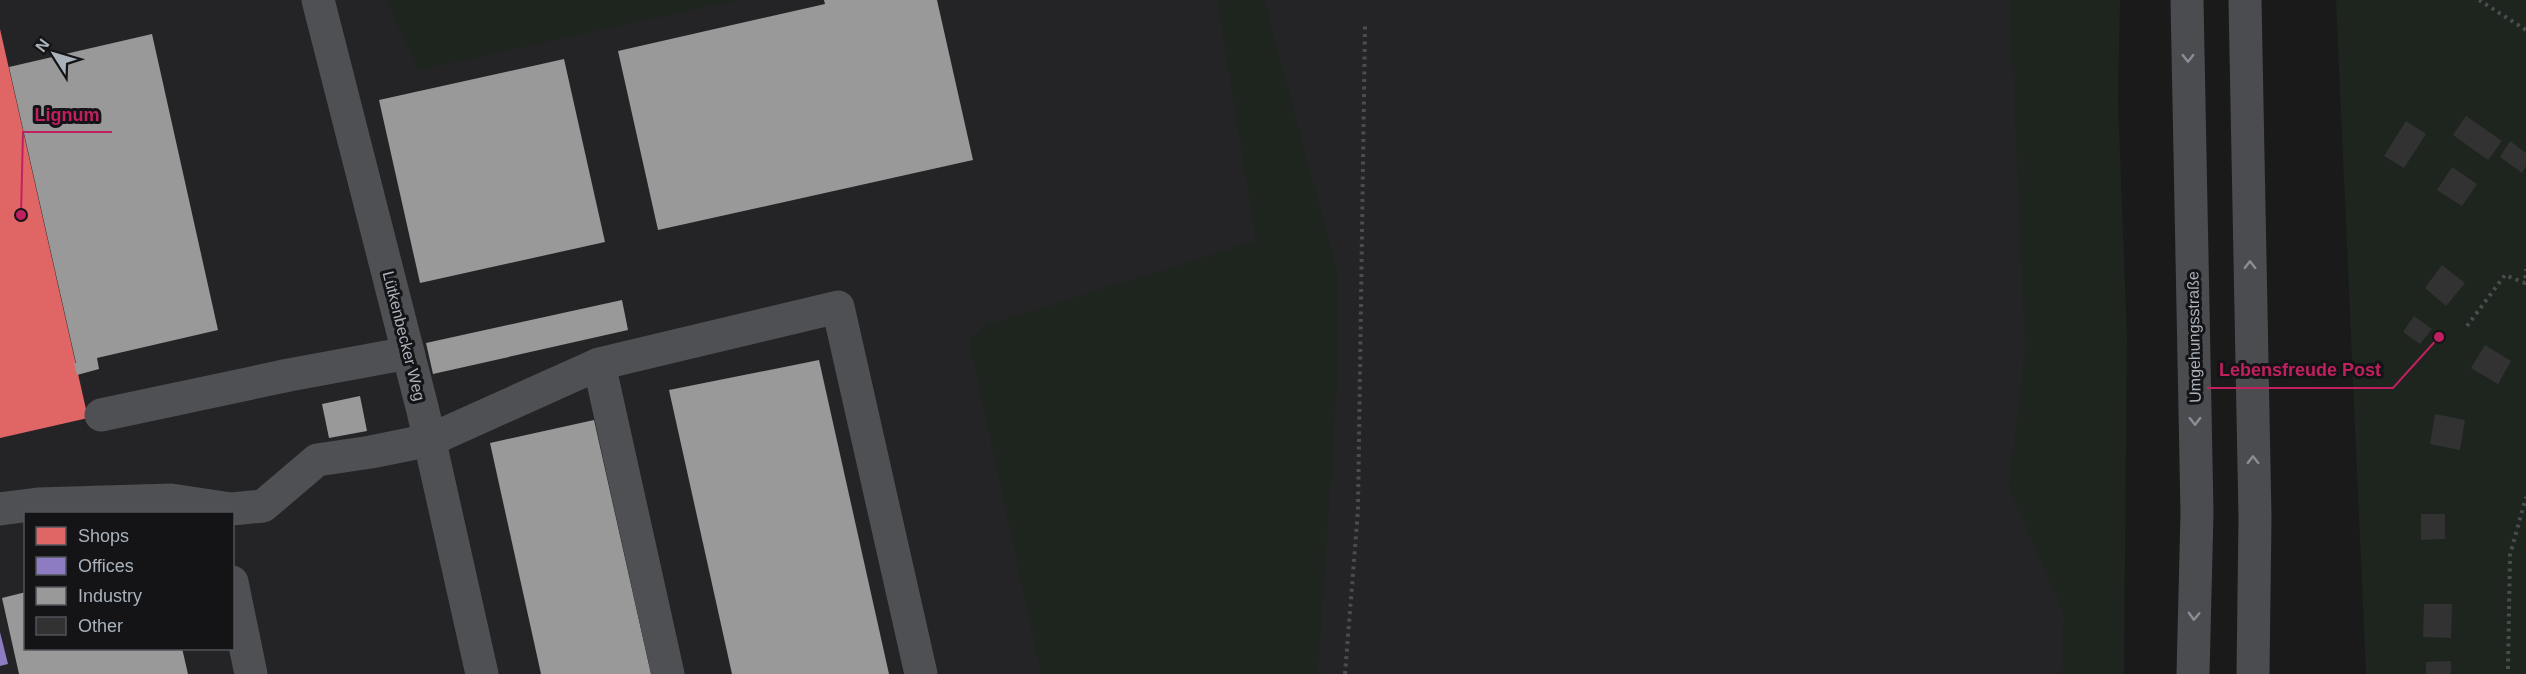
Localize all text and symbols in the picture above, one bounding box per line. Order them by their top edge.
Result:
north arrow [24,24,84,84]
text: N [32,36,53,55]
one-way arrow [2182,54,2194,63]
callout: Lignum [23,96,112,132]
text: Lignum [35,105,100,125]
one-way arrow [2244,260,2256,269]
street label: Lütkenbecker Weg [380,269,428,403]
street label: Umgehungsstraße [2184,271,2204,403]
callout: Lebensfreude Post [2207,352,2393,388]
text: Lebensfreude Post [2219,360,2381,380]
one-way arrow [2189,417,2202,426]
one-way arrow [2247,455,2260,464]
legend [24,512,234,650]
text: Shops [78,526,129,546]
text: Offices [78,556,134,576]
text: Industry [78,586,142,606]
one-way arrow [2188,612,2200,621]
text: Other [78,616,123,636]

